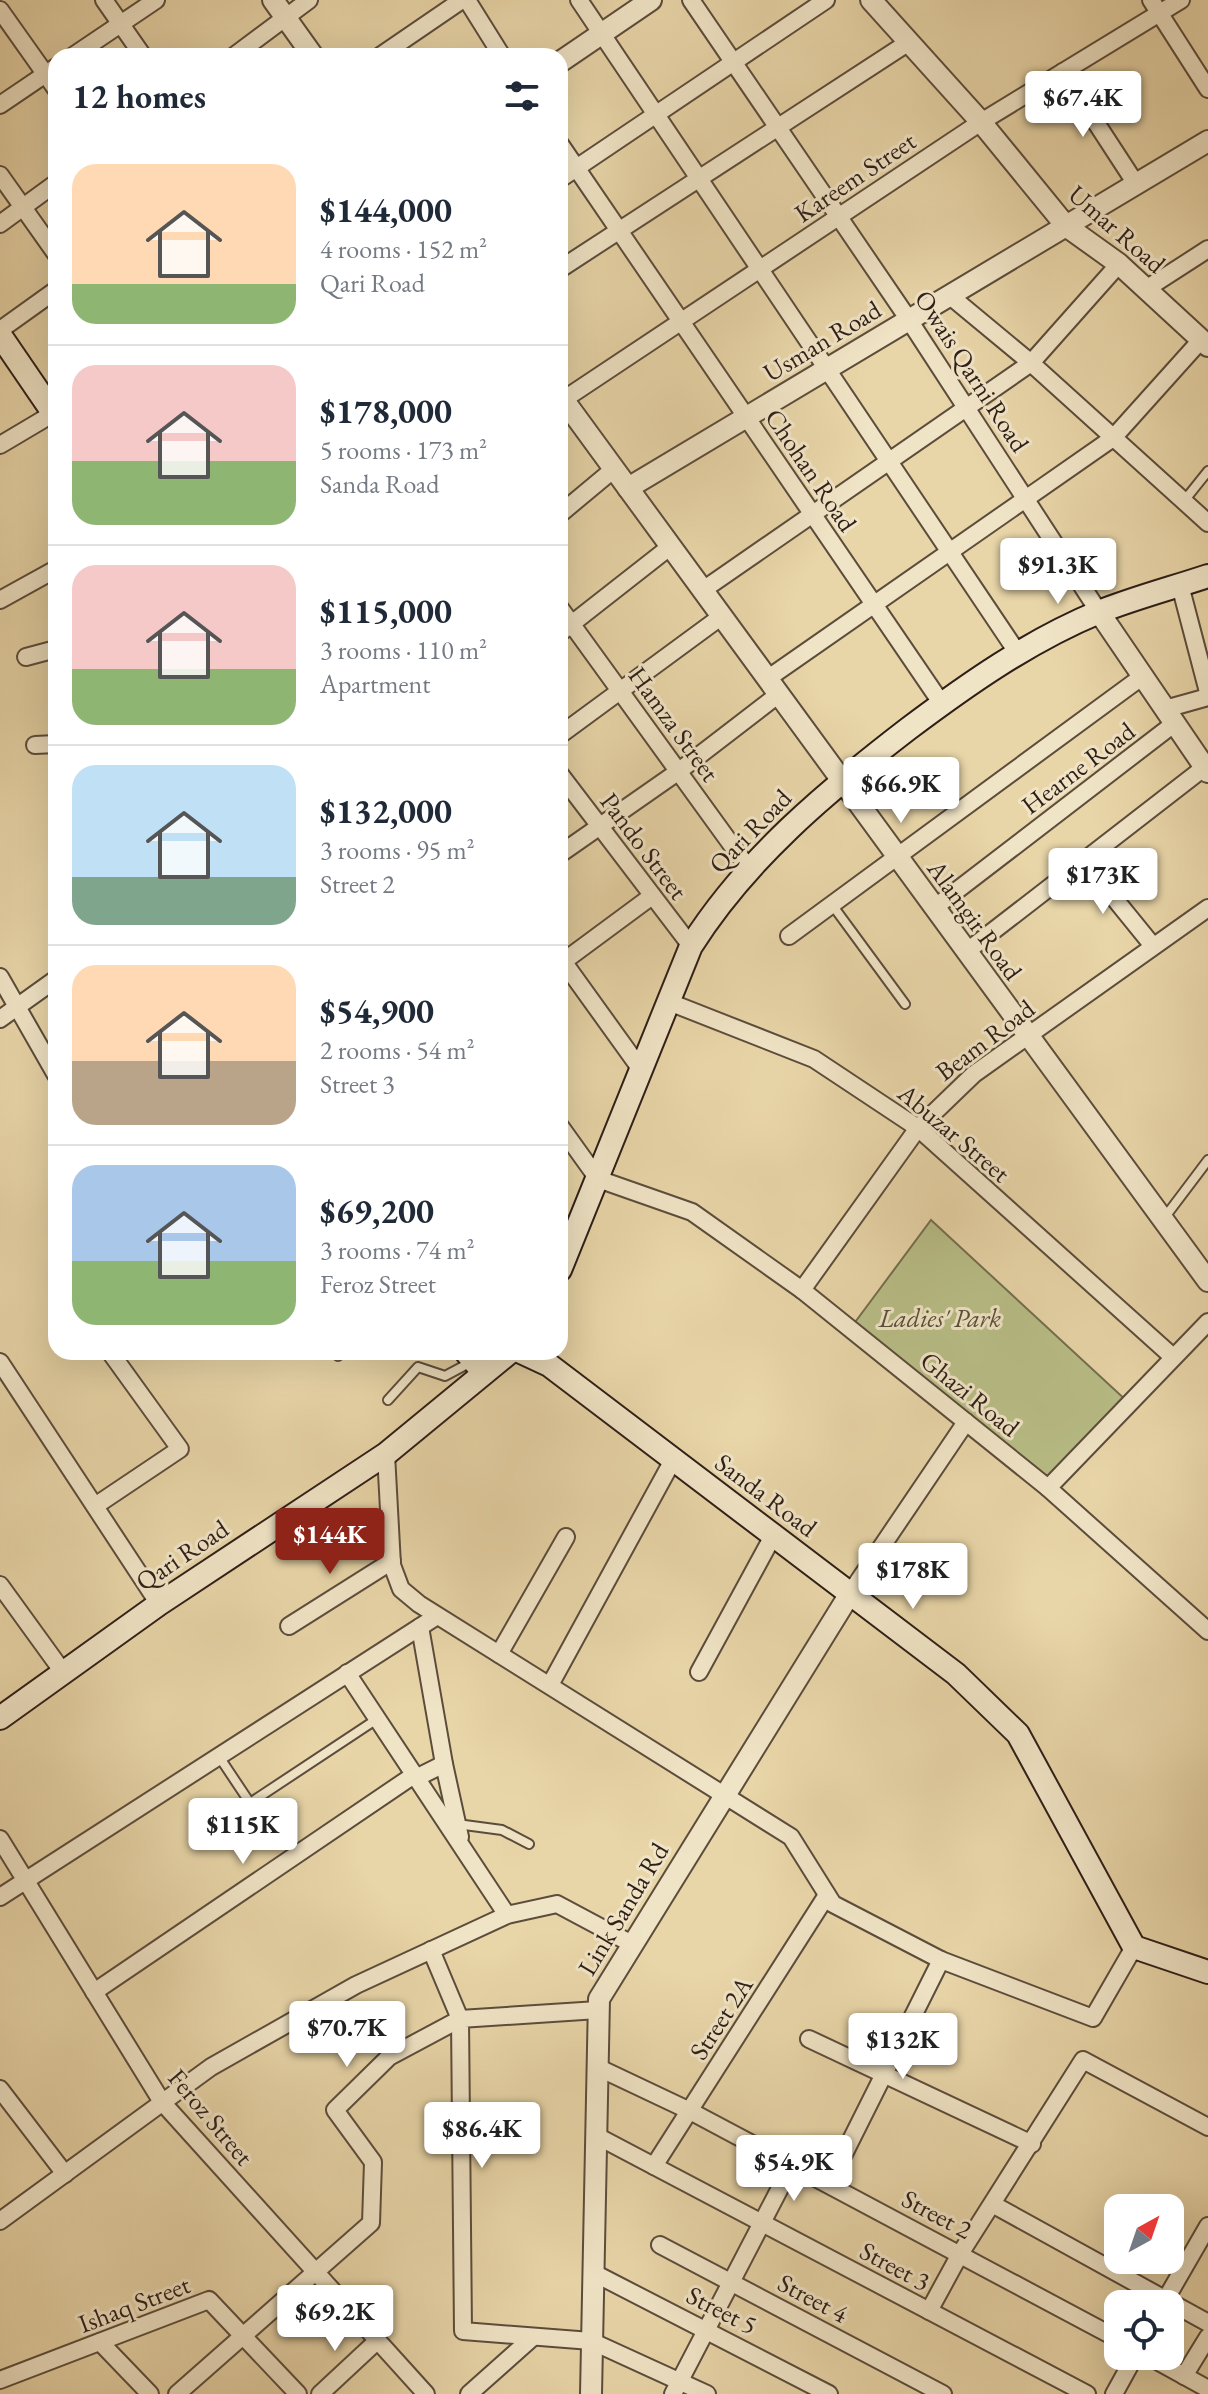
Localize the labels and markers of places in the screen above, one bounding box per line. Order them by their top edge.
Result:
pin: $67.4K [1018,71,1148,139]
pin: $91.3K [993,538,1123,606]
pin: $66.9K [836,757,966,825]
pin: $173K [1047,848,1159,916]
pin: $144K [274,1508,386,1576]
pin: $178K [857,1543,969,1611]
pin: $115K [187,1798,299,1866]
pin: $70.7K [282,2001,412,2069]
pin: $132K [847,2013,959,2081]
pin: $86.4K [417,2102,547,2170]
pin: $54.9K [729,2135,859,2203]
pin: $69.2K [270,2285,400,2353]

